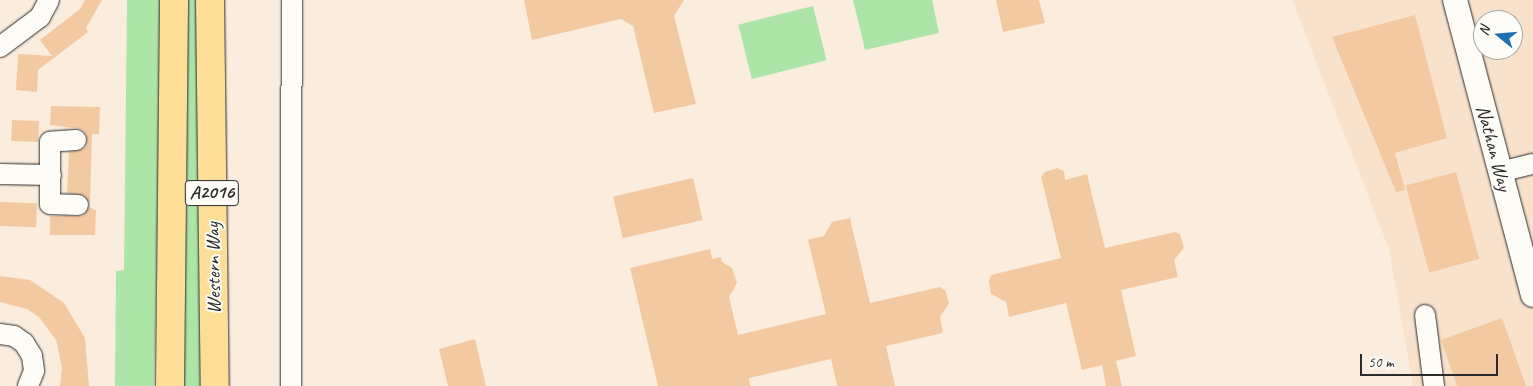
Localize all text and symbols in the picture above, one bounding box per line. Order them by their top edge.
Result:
north arrow [1473,10,1523,60]
text: N [1475,24,1494,37]
street label: Nathan Way [1471,102,1517,194]
road number: A2016 [184,177,240,210]
street label: Western Way [200,222,226,314]
scale bar [1363,344,1500,376]
text: 50 m [1368,353,1394,372]

